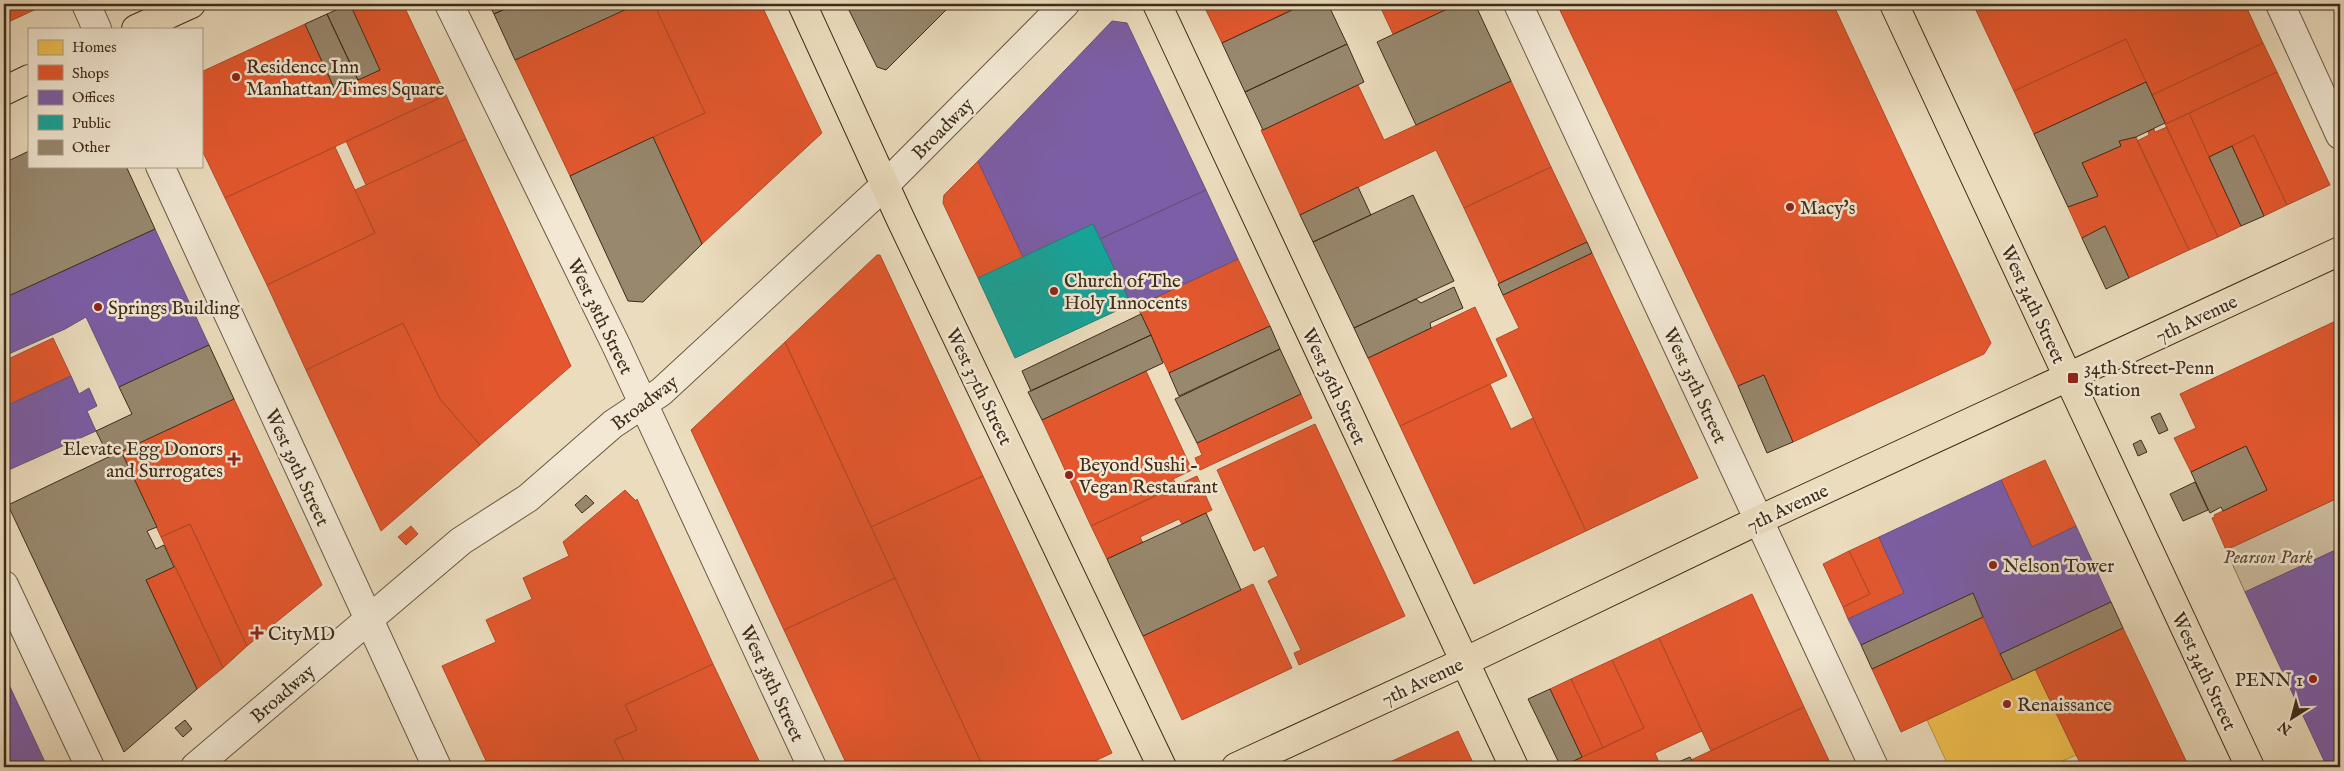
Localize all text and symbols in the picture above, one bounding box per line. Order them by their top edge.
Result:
legend [28,28,202,168]
text: Homes [72,38,116,57]
place label: Residence Inn Manhattan/Times Square [246,56,445,102]
text: Shops [72,64,109,83]
marker: Residence Inn Manhattan/Times Square [230,71,242,83]
text: Offices [72,88,115,107]
street label: Broadway [907,93,980,165]
text: Public [72,114,111,133]
text: Other [72,138,110,157]
place label: Macy's [1800,197,1855,221]
marker: Macy's [1784,201,1796,213]
street label: West 34th Street [1994,242,2070,368]
street label: West 38th Street [561,255,638,379]
place label: Church of The Holy Innocents [1064,270,1187,316]
marker: Church of The Holy Innocents [1048,285,1060,297]
street label: 7th Avenue [2152,290,2242,349]
place label: Springs Building [108,297,240,321]
marker: Springs Building [92,301,104,313]
street label: West 37th Street [940,324,1017,450]
street label: West 35th Street [1657,324,1732,448]
street label: West 36th Street [1296,325,1371,450]
place label: 34th Street–Penn Station [2084,357,2214,403]
street label: Broadway [607,370,684,437]
marker: 34th Street–Penn Station [2066,371,2080,385]
street label: West 39th Street [259,405,334,531]
place label: Elevate Egg Donors and Surrogates [63,438,223,484]
marker: Elevate Egg Donors and Surrogates [227,452,241,466]
place label: Beyond Sushi - Vegan Restaurant [1078,454,1219,500]
marker: Beyond Sushi - Vegan Restaurant [1063,469,1075,481]
street label: 7th Avenue [1743,479,1833,538]
park label: Pearson Park [2223,546,2313,570]
place label: Nelson Tower [2003,555,2114,579]
marker: Nelson Tower [1987,559,1999,571]
street label: West 34th Street [2165,609,2241,735]
street label: West 38th Street [734,622,809,746]
place label: CityMD [268,623,335,647]
marker: CityMD [250,626,264,640]
street label: 7th Avenue [1378,653,1468,712]
street label: Broadway [246,660,321,729]
place label: PENN 1 [2235,669,2303,693]
marker: PENN 1 [2307,673,2319,685]
place label: Renaissance [2017,694,2112,718]
north arrow [2266,694,2316,744]
marker: Renaissance [2001,698,2013,710]
text: N [2275,717,2296,739]

